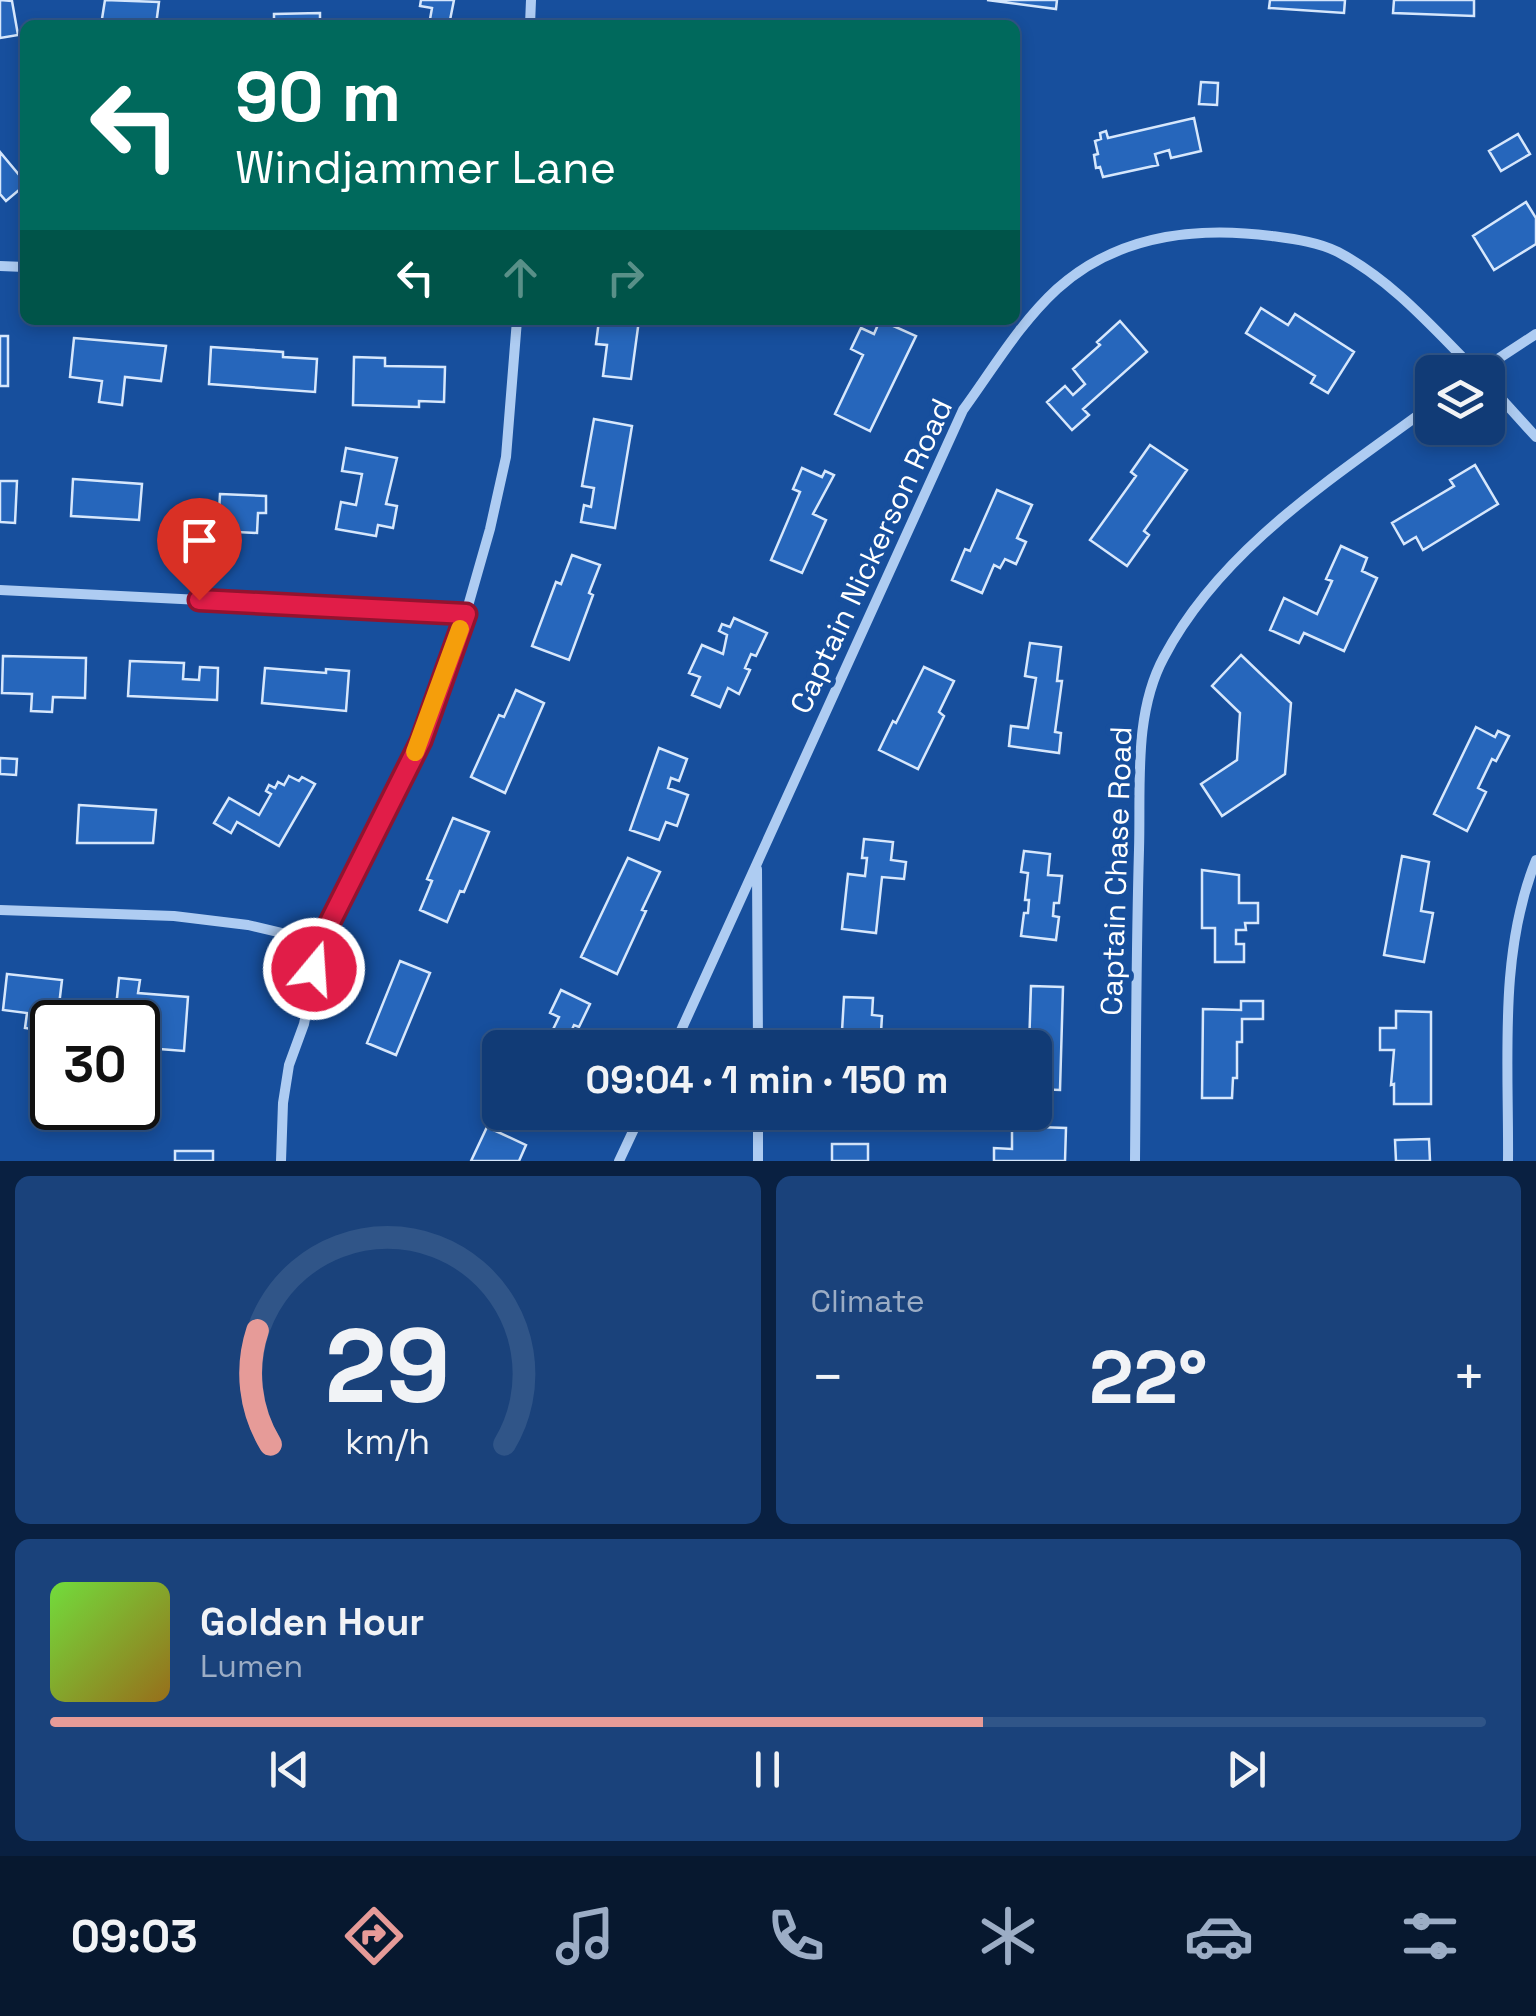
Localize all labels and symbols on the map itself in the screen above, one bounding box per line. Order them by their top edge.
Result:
street label: Captain Nickerson Road [781,392,961,720]
pin [157,498,242,601]
street label: Captain Chase Road [1091,726,1141,1016]
position arrow [262,917,366,1021]
speed limit sign: 30 [30,1000,160,1130]

